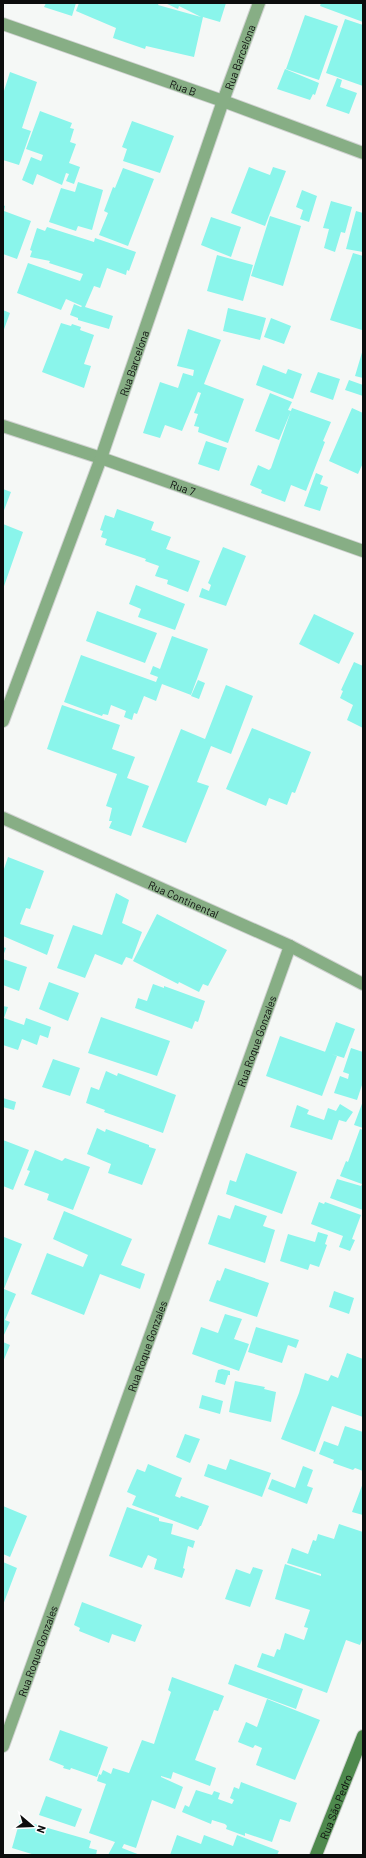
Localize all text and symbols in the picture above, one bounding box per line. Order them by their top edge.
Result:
street label: Rua Barcelona [221,22,257,91]
street label: Rua B [168,76,198,98]
street label: Rua Barcelona [116,329,151,398]
street label: Rua 7 [169,477,197,497]
street label: Rua Continental [147,877,221,920]
street label: Rua Roque Gonzales [234,994,278,1088]
street label: Rua Roque Gonzales [124,1299,169,1393]
street label: Rua Roque Gonzales [15,1604,59,1698]
street label: Rua São Pedro [316,1772,354,1841]
north arrow [12,1806,52,1846]
text: N [35,1824,49,1835]

